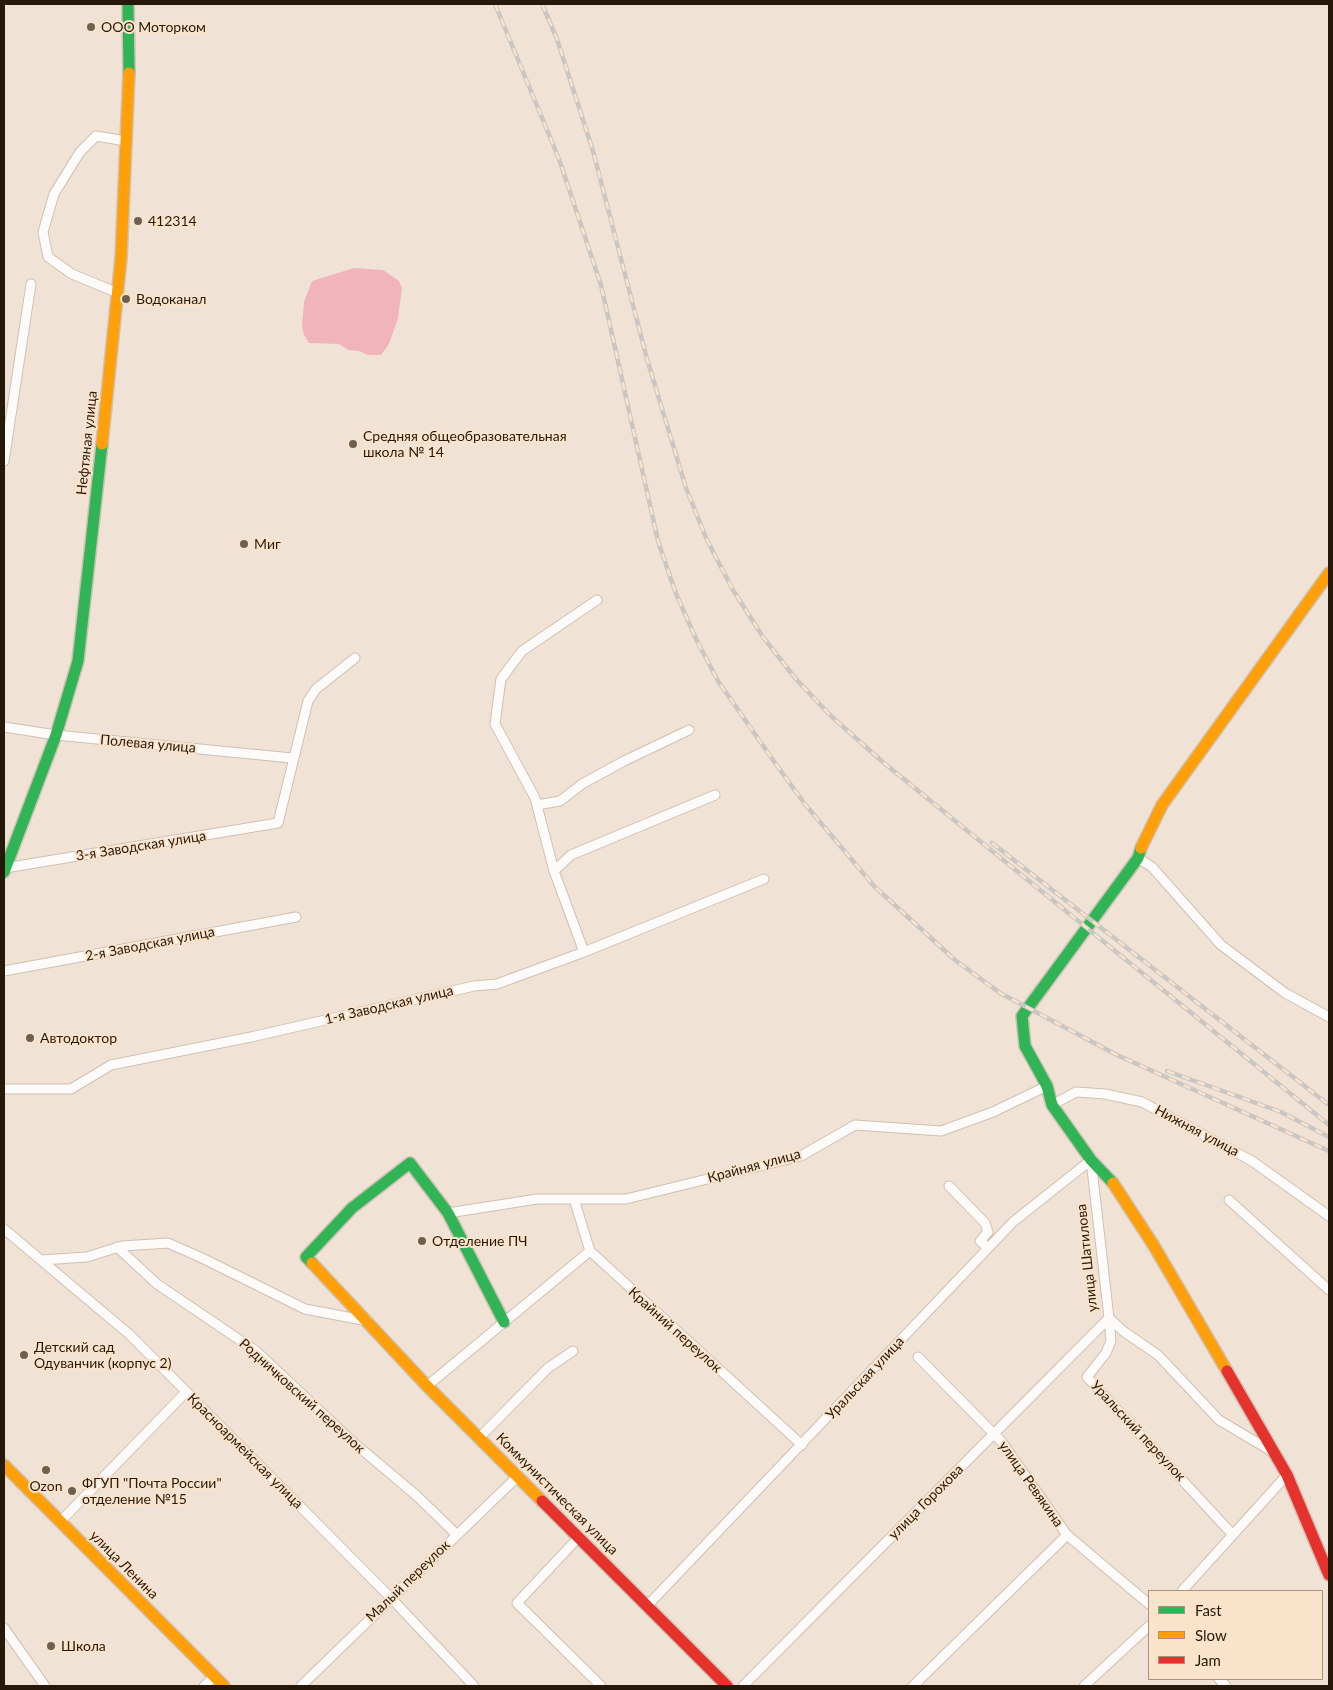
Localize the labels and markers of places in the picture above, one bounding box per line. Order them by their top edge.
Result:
place label: ООО Моторком [101,19,206,35]
marker: ООО Моторком [85,21,97,33]
place label: 412314 [148,213,197,229]
marker: 412314 [132,215,144,227]
place label: Водоканал [136,291,206,307]
marker: Водоканал [120,293,132,305]
place label: Средняя общеобразовательная школа № 14 [363,428,567,461]
marker: Средняя общеобразовательная школа № 14 [347,438,359,450]
place label: Миг [254,536,281,552]
marker: Миг [238,538,250,550]
place label: Автодоктор [40,1030,117,1046]
marker: Автодоктор [24,1032,36,1044]
place label: Отделение ПЧ [432,1233,528,1249]
marker: Отделение ПЧ [416,1235,428,1247]
place label: Детский сад Одуванчик (корпус 2) [34,1339,171,1371]
marker: Детский сад Одуванчик (корпус 2) [18,1349,30,1361]
marker: Ozon [40,1464,52,1476]
place label: ФГУП "Почта России" отделение №15 [82,1475,222,1508]
place label: Ozon [30,1478,62,1494]
marker: ФГУП "Почта России" отделение №15 [66,1485,78,1497]
place label: Школа [61,1638,106,1654]
marker: Школа [45,1640,57,1652]

